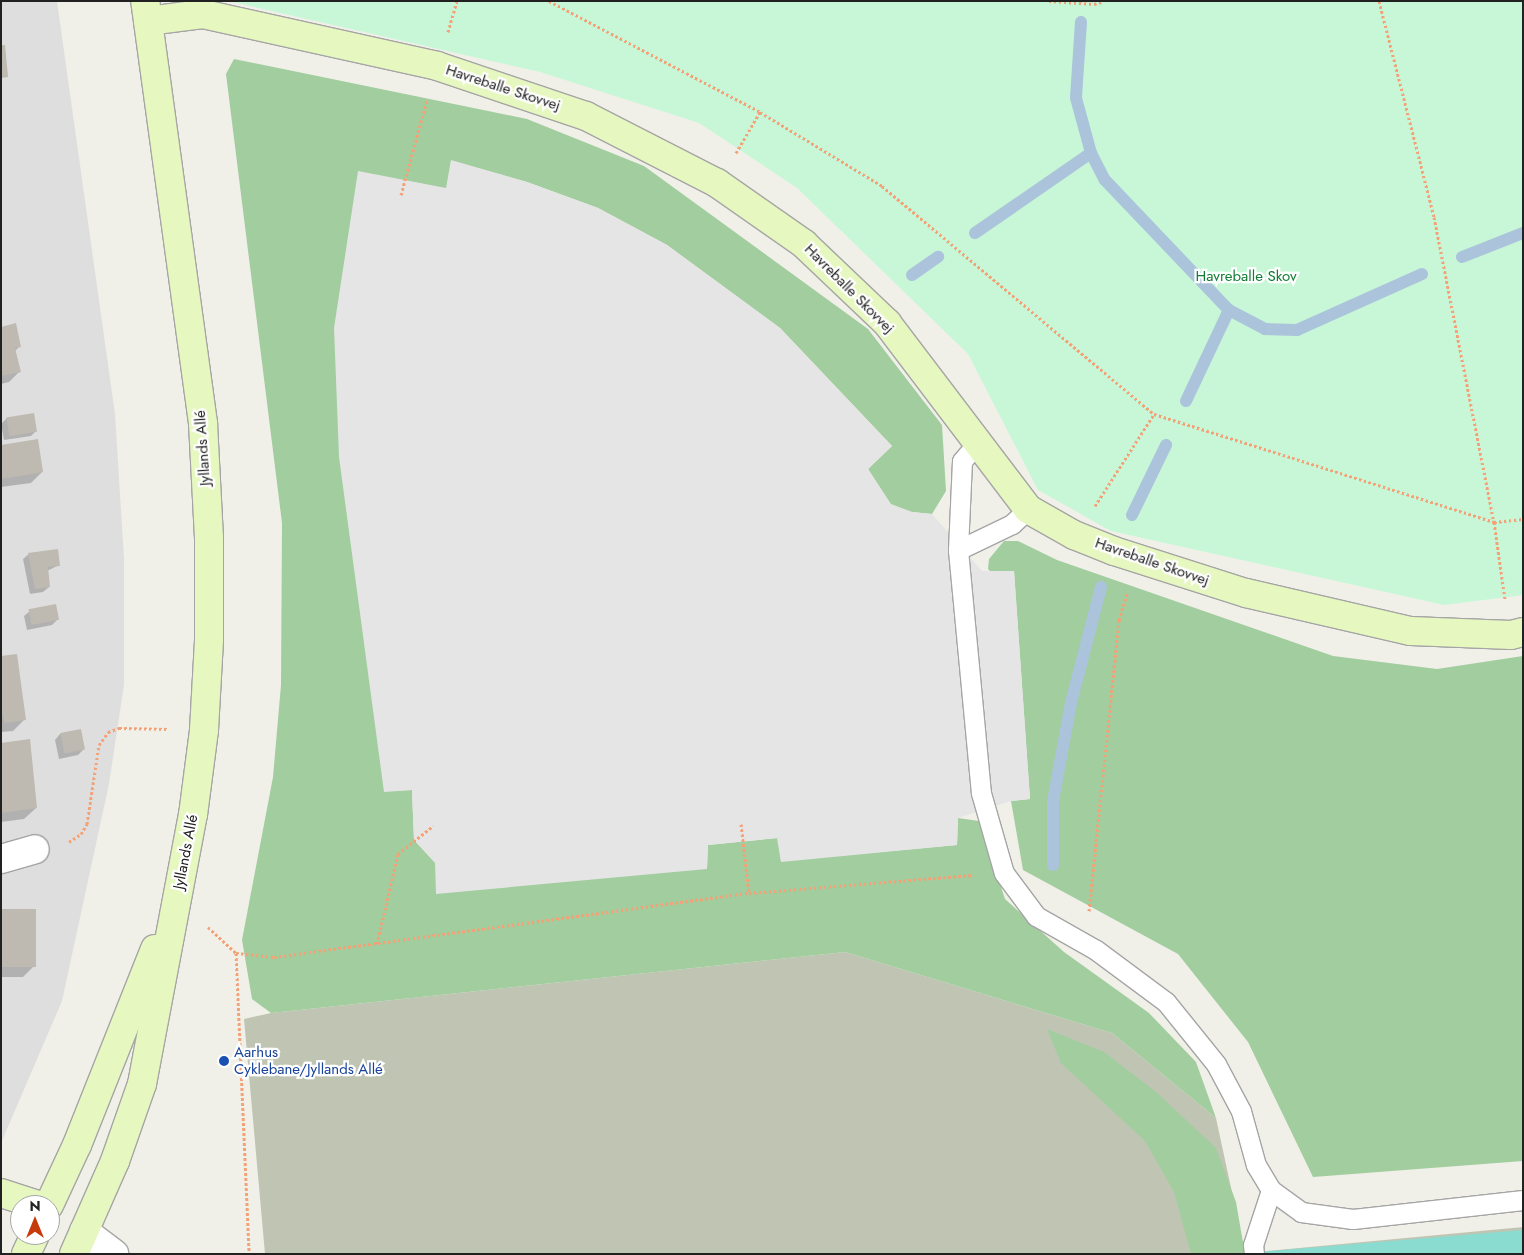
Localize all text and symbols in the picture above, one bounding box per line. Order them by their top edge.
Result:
street label: Havreballe Skovvej [443,61,563,115]
street label: Havreballe Skovvej [800,240,898,338]
park label: Havreballe Skov [1195,268,1297,286]
street label: Jyllands Allé [191,410,215,486]
street label: Havreballe Skovvej [1093,534,1211,590]
street label: Jyllands Allé [170,813,202,891]
place label: Aarhus Cyklebane/Jyllands Allé [234,1043,383,1078]
marker: Aarhus Cyklebane/Jyllands Allé [218,1055,230,1067]
north arrow [10,1195,60,1245]
text: N [29,1196,41,1216]

